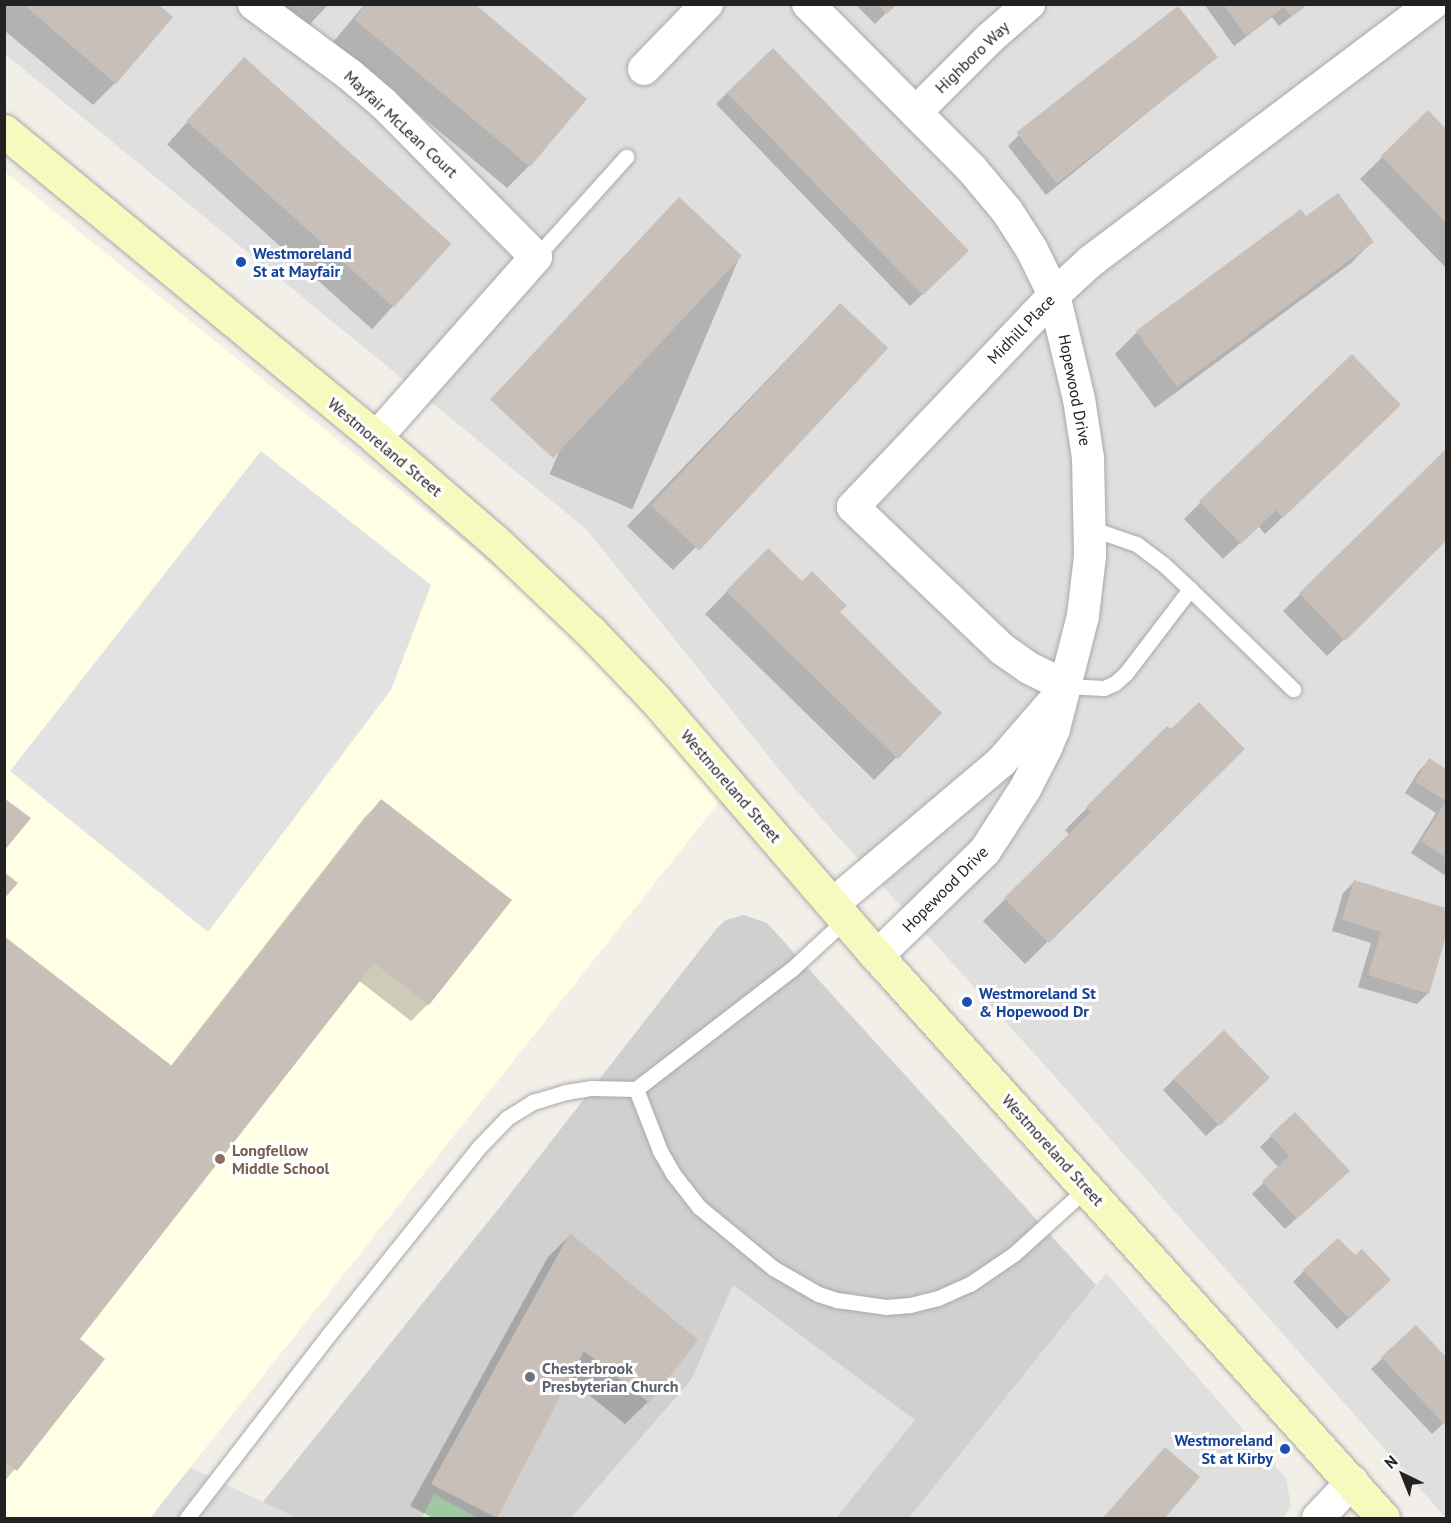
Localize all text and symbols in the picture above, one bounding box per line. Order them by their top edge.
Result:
street label: Highboro Way [931,17,1013,97]
street label: Mayfair McLean Court [340,66,462,182]
place label: Westmoreland St at Mayfair [253,243,352,281]
marker: Westmoreland St at Mayfair [234,255,248,269]
street label: Midhill Place [983,290,1059,368]
street label: Hopewood Drive [1055,333,1095,447]
street label: Westmoreland Street [324,394,446,500]
street label: Westmoreland Street [677,726,785,846]
street label: Hopewood Drive [898,842,992,936]
place label: Westmoreland St & Hopewood Dr [979,983,1096,1021]
marker: Westmoreland St & Hopewood Dr [960,995,974,1009]
street label: Westmoreland Street [998,1090,1108,1210]
place label: Longfellow Middle School [232,1140,329,1178]
marker: Longfellow Middle School [213,1152,227,1166]
place label: Chesterbrook Presbyterian Church [542,1358,679,1396]
marker: Chesterbrook Presbyterian Church [523,1370,537,1384]
place label: Westmoreland St at Kirby [1174,1430,1273,1468]
marker: Westmoreland St at Kirby [1278,1442,1292,1456]
north arrow [1373,1445,1433,1505]
text: N [1380,1451,1401,1473]

